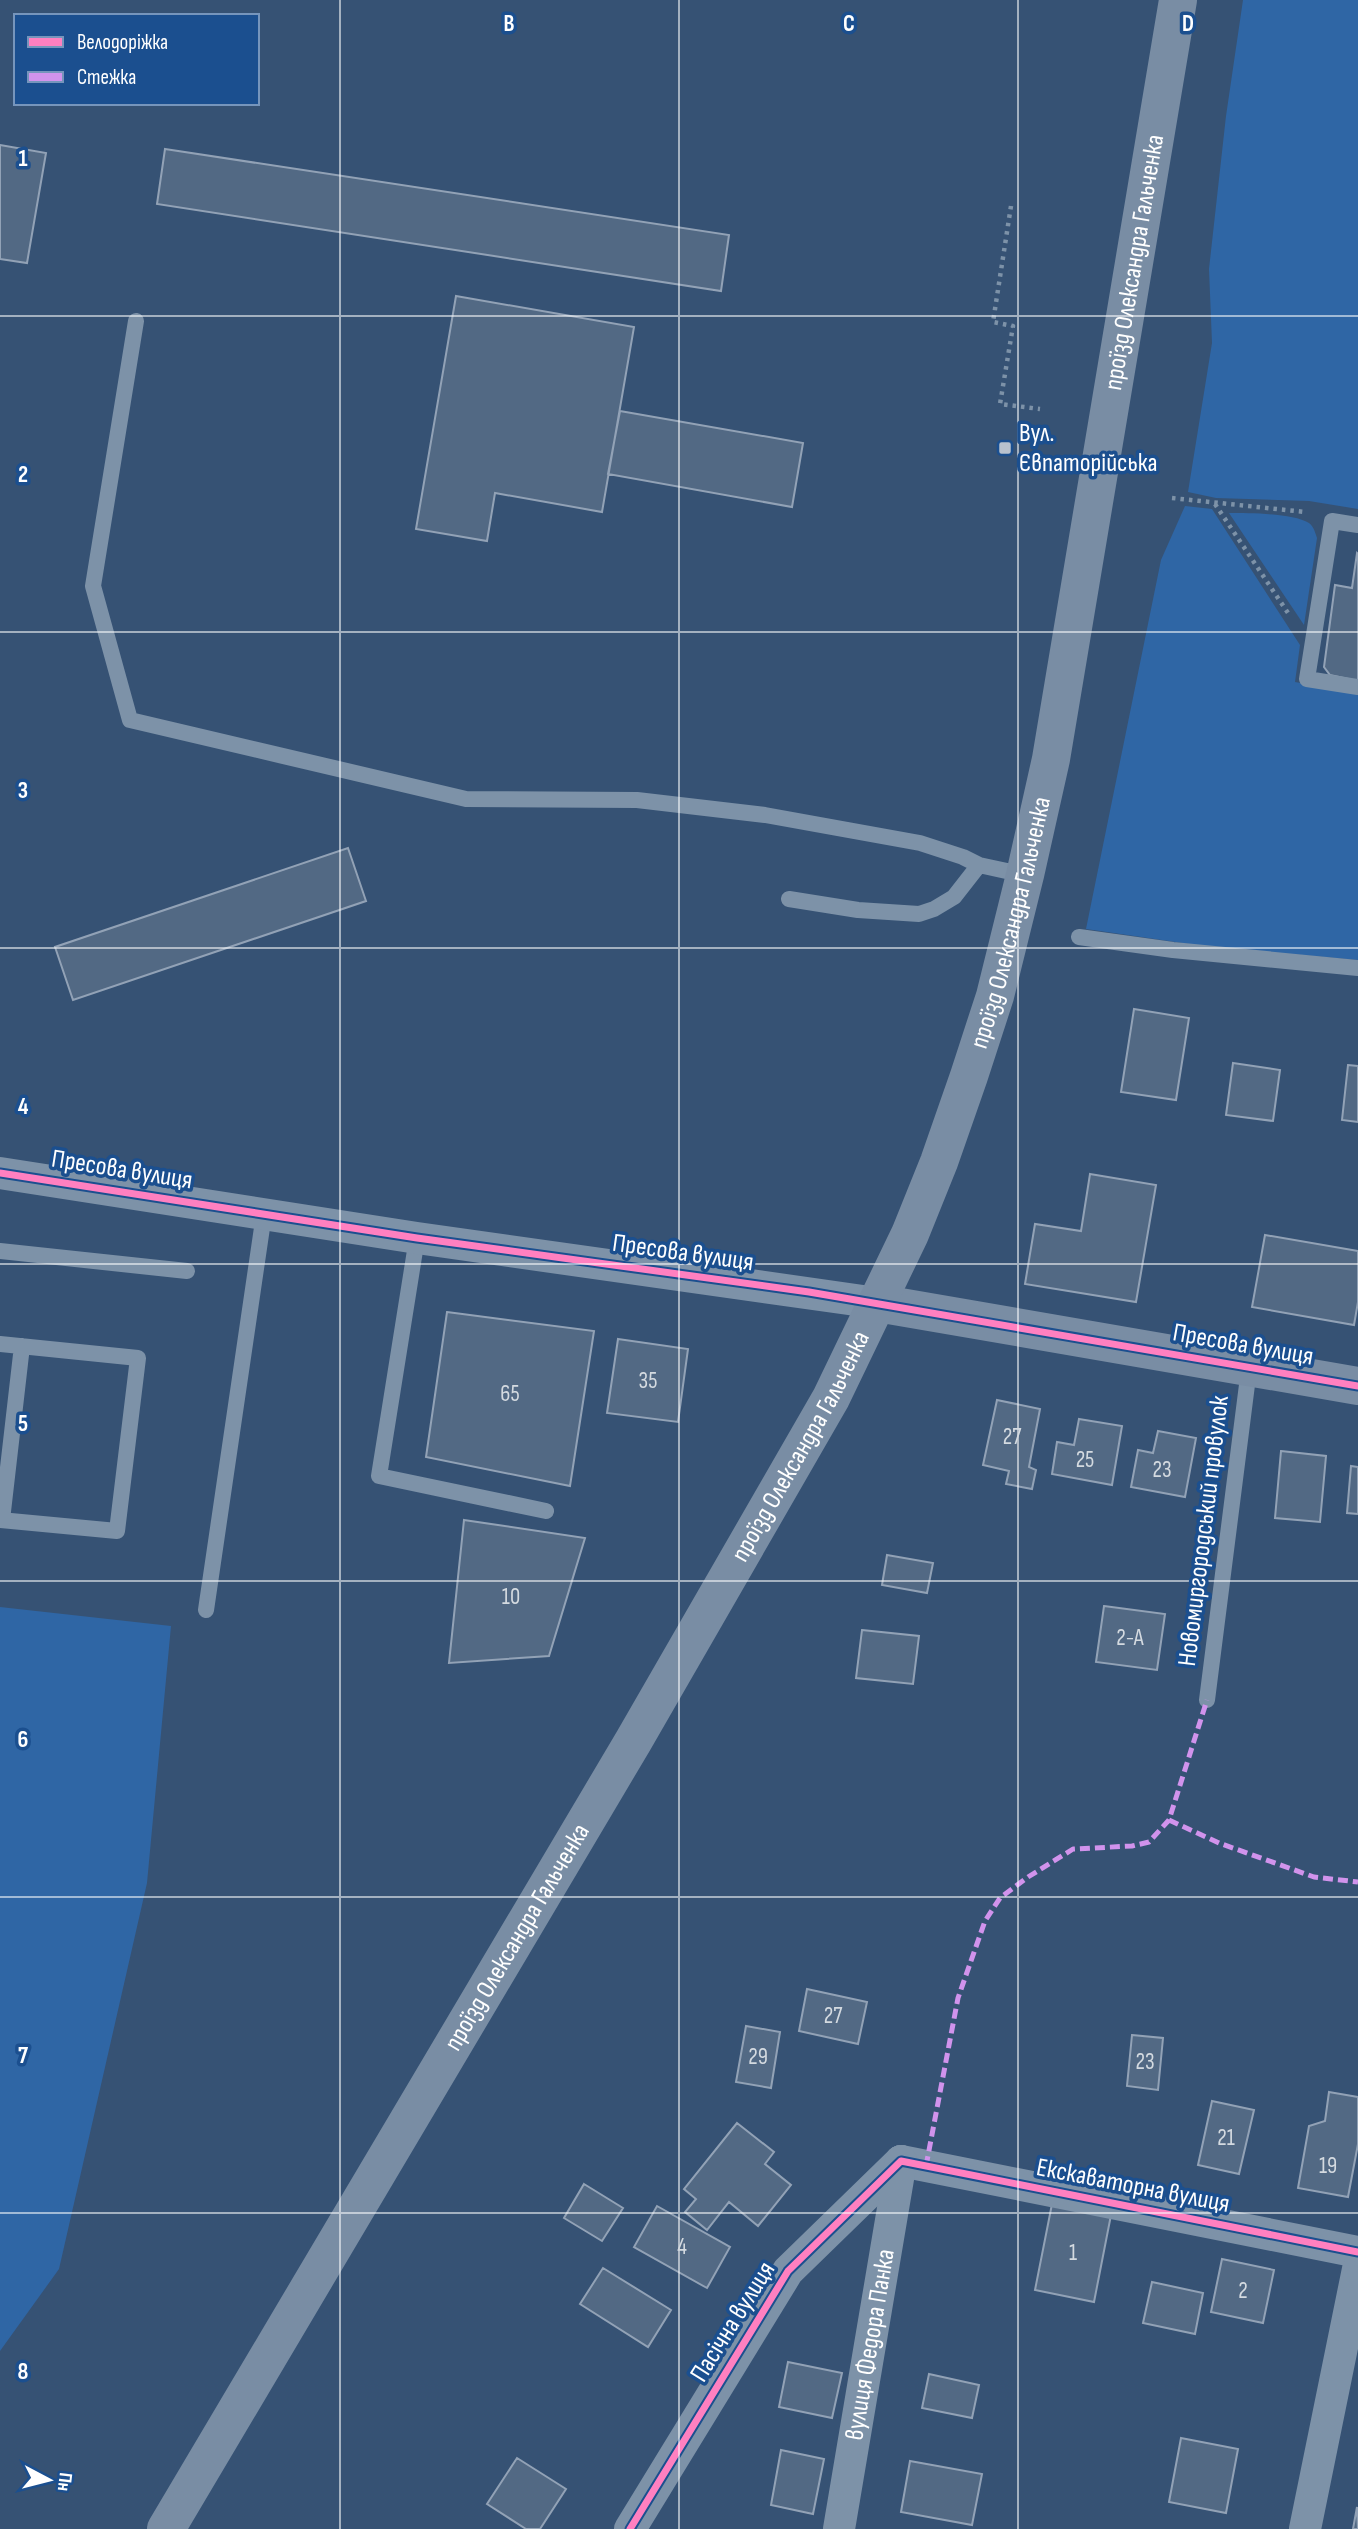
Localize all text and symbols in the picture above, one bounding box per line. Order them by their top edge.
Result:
text: B [504,10,515,38]
text: C [843,10,855,38]
text: D [1182,10,1194,38]
legend [14,14,259,105]
text: Велодоріжка [77,30,168,55]
text: Стежка [77,65,136,90]
street label: проїзд Олександра Гальченка [1097,132,1171,392]
text: 1 [18,145,28,173]
place label: Вул. Євпаторійська [1019,418,1157,479]
marker: Вул. Євпаторійська [997,440,1013,456]
text: 2 [18,461,28,489]
text: 3 [18,777,28,805]
street label: проїзд Олександра Гальченка [963,794,1058,1052]
text: 4 [18,1093,29,1121]
street label: Пресова вулиця [49,1144,195,1196]
street label: Пресова вулиця [610,1228,756,1278]
street label: Пресова вулиця [1170,1317,1316,1373]
street label: проїзд Олександра Гальченка [725,1326,876,1567]
house number: 35 [639,1367,657,1395]
house number: 65 [500,1380,520,1408]
street label: Новомиргородський провулок [1172,1394,1236,1668]
text: 5 [18,1410,28,1438]
house number: 27 [1003,1423,1021,1451]
house number: 25 [1076,1446,1094,1474]
house number: 23 [1152,1456,1172,1484]
house number: 10 [502,1583,520,1611]
house number: 2-А [1116,1624,1144,1652]
text: 6 [18,1726,28,1754]
street label: проїзд Олександра Гальченка [438,1818,596,2056]
house number: 27 [824,2002,842,2030]
text: 7 [18,2042,28,2070]
house number: 29 [748,2043,768,2071]
house number: 23 [1135,2048,1155,2076]
house number: 21 [1217,2124,1235,2152]
street label: Екскаваторна вулиця [1034,2152,1232,2220]
house number: 19 [1319,2152,1337,2180]
house number: 4 [677,2233,687,2261]
house number: 1 [1069,2239,1077,2267]
street label: вулиця Федора Панка [839,2247,901,2442]
street label: Пасічна вулиця [684,2256,782,2388]
house number: 2 [1238,2277,1248,2305]
text: 8 [18,2358,29,2386]
north arrow [14,2445,84,2515]
text: Пн [52,2471,77,2492]

